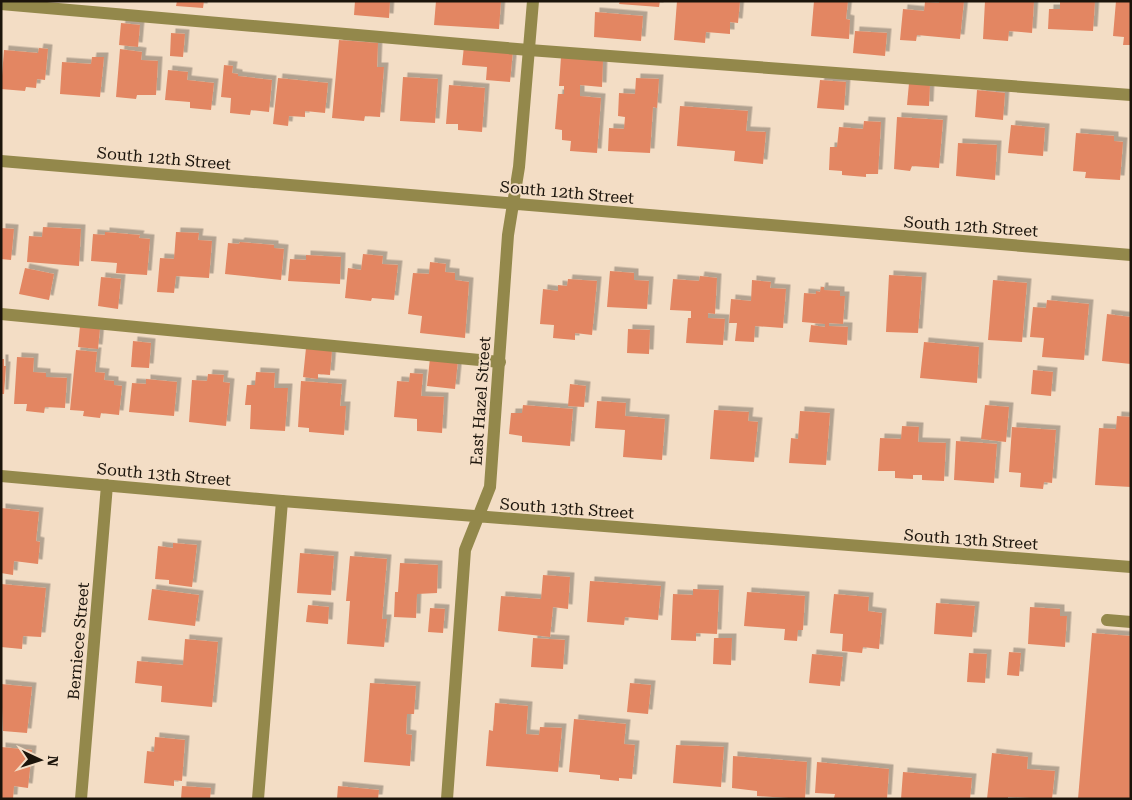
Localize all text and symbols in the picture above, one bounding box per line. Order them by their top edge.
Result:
street label: South 12th Street [96,143,232,174]
street label: South 12th Street [499,177,635,208]
street label: South 12th Street [903,212,1039,241]
street label: East Hazel Street [467,336,494,466]
street label: South 13th Street [96,459,232,490]
street label: South 13th Street [499,494,635,523]
street label: South 13th Street [903,525,1039,554]
street label: Berniece Street [64,581,93,701]
north arrow [15,735,65,785]
text: N [45,755,61,767]

